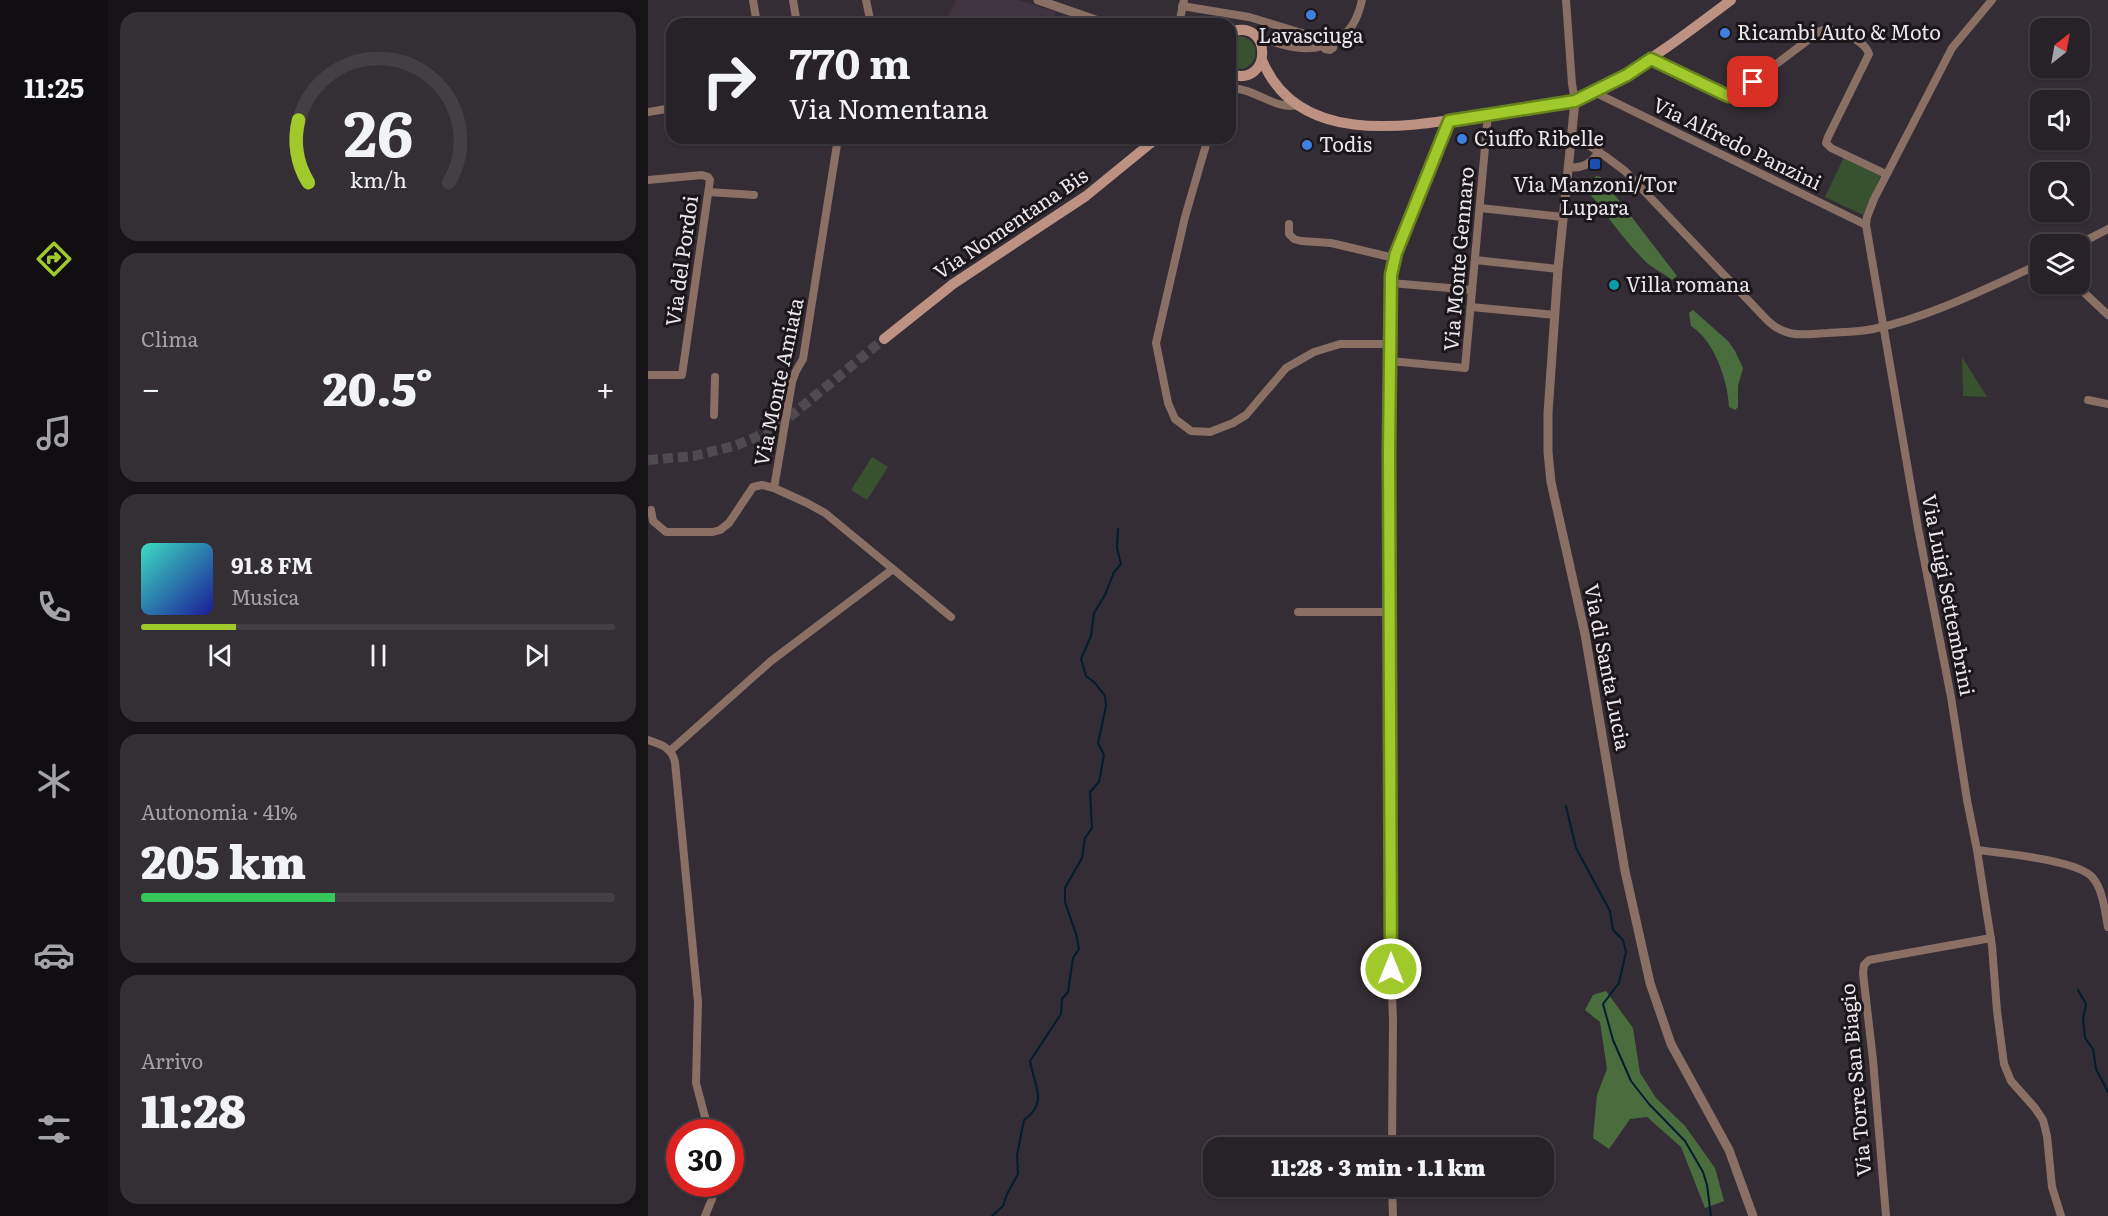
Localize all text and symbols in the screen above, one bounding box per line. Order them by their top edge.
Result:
marker: Lavasciuga [1304,8,1318,22]
place label: Ricambi Auto & Moto [1737,16,1941,46]
north arrow [2030,18,2090,78]
map controls [2030,18,2090,294]
place label: Lavasciuga [1259,19,1364,49]
marker: Ricambi Auto & Moto [1718,26,1732,40]
text: 770 m [789,30,911,92]
icon: right [690,42,768,120]
pin [1727,56,1778,107]
icon: arrive [1736,65,1769,98]
text: 11:25 [24,66,84,106]
text: 26 [343,85,413,177]
text: Via Nomentana [789,87,988,127]
street label: Via Alfredo Panzini [1648,88,1828,196]
button: sound [2030,90,2090,150]
place label: Ciuffo Ribelle [1474,122,1604,152]
place label: Todis [1319,128,1372,158]
marker: Ciuffo Ribelle [1455,132,1469,146]
marker: Todis [1300,138,1314,152]
marker: Via Manzoni/Tor Lupara [1588,157,1602,171]
street label: Via Nomentana Bis [927,159,1093,285]
button: search [2030,162,2090,222]
text: km/h [349,164,407,196]
street label: Via Monte Gennaro [1434,165,1480,352]
place label: Via Manzoni/Tor Lupara [1513,168,1677,221]
street label: Via del Pordoi [656,193,704,328]
button: layers [2030,234,2090,294]
icon: directions [33,238,75,280]
place label: Villa romana [1626,268,1750,298]
marker: Villa romana [1607,278,1621,292]
street label: Via Monte Amiata [745,294,810,468]
text: Clima [141,323,198,353]
text: 20.5° [323,353,433,420]
text: − [141,362,160,411]
text: + [596,362,615,411]
icon: music [33,412,75,454]
street label: Via Luigi Settembrini [1916,491,1984,698]
text: 91.8 FM [231,548,313,581]
text: Musica [231,581,299,611]
street label: Via di Santa Lucia [1578,581,1640,753]
icon: phone [33,586,75,628]
icon: previous [204,639,237,672]
icon: pause [362,639,395,672]
icon: next [520,639,553,672]
icon: climate [33,760,75,802]
text: Autonomia · 41% [141,796,298,826]
text: 205 km [141,826,306,893]
icon: car [33,934,75,976]
position arrow [1359,937,1423,1001]
street label: Via Torre San Biagio [1831,982,1877,1178]
text: Arrivo [141,1045,203,1075]
text: 11:28 [141,1075,246,1142]
icon: filters [33,1108,75,1150]
speed limit sign: 30 [666,1119,744,1197]
text: 11:28 · 3 min · 1.1 km [1271,1150,1486,1183]

